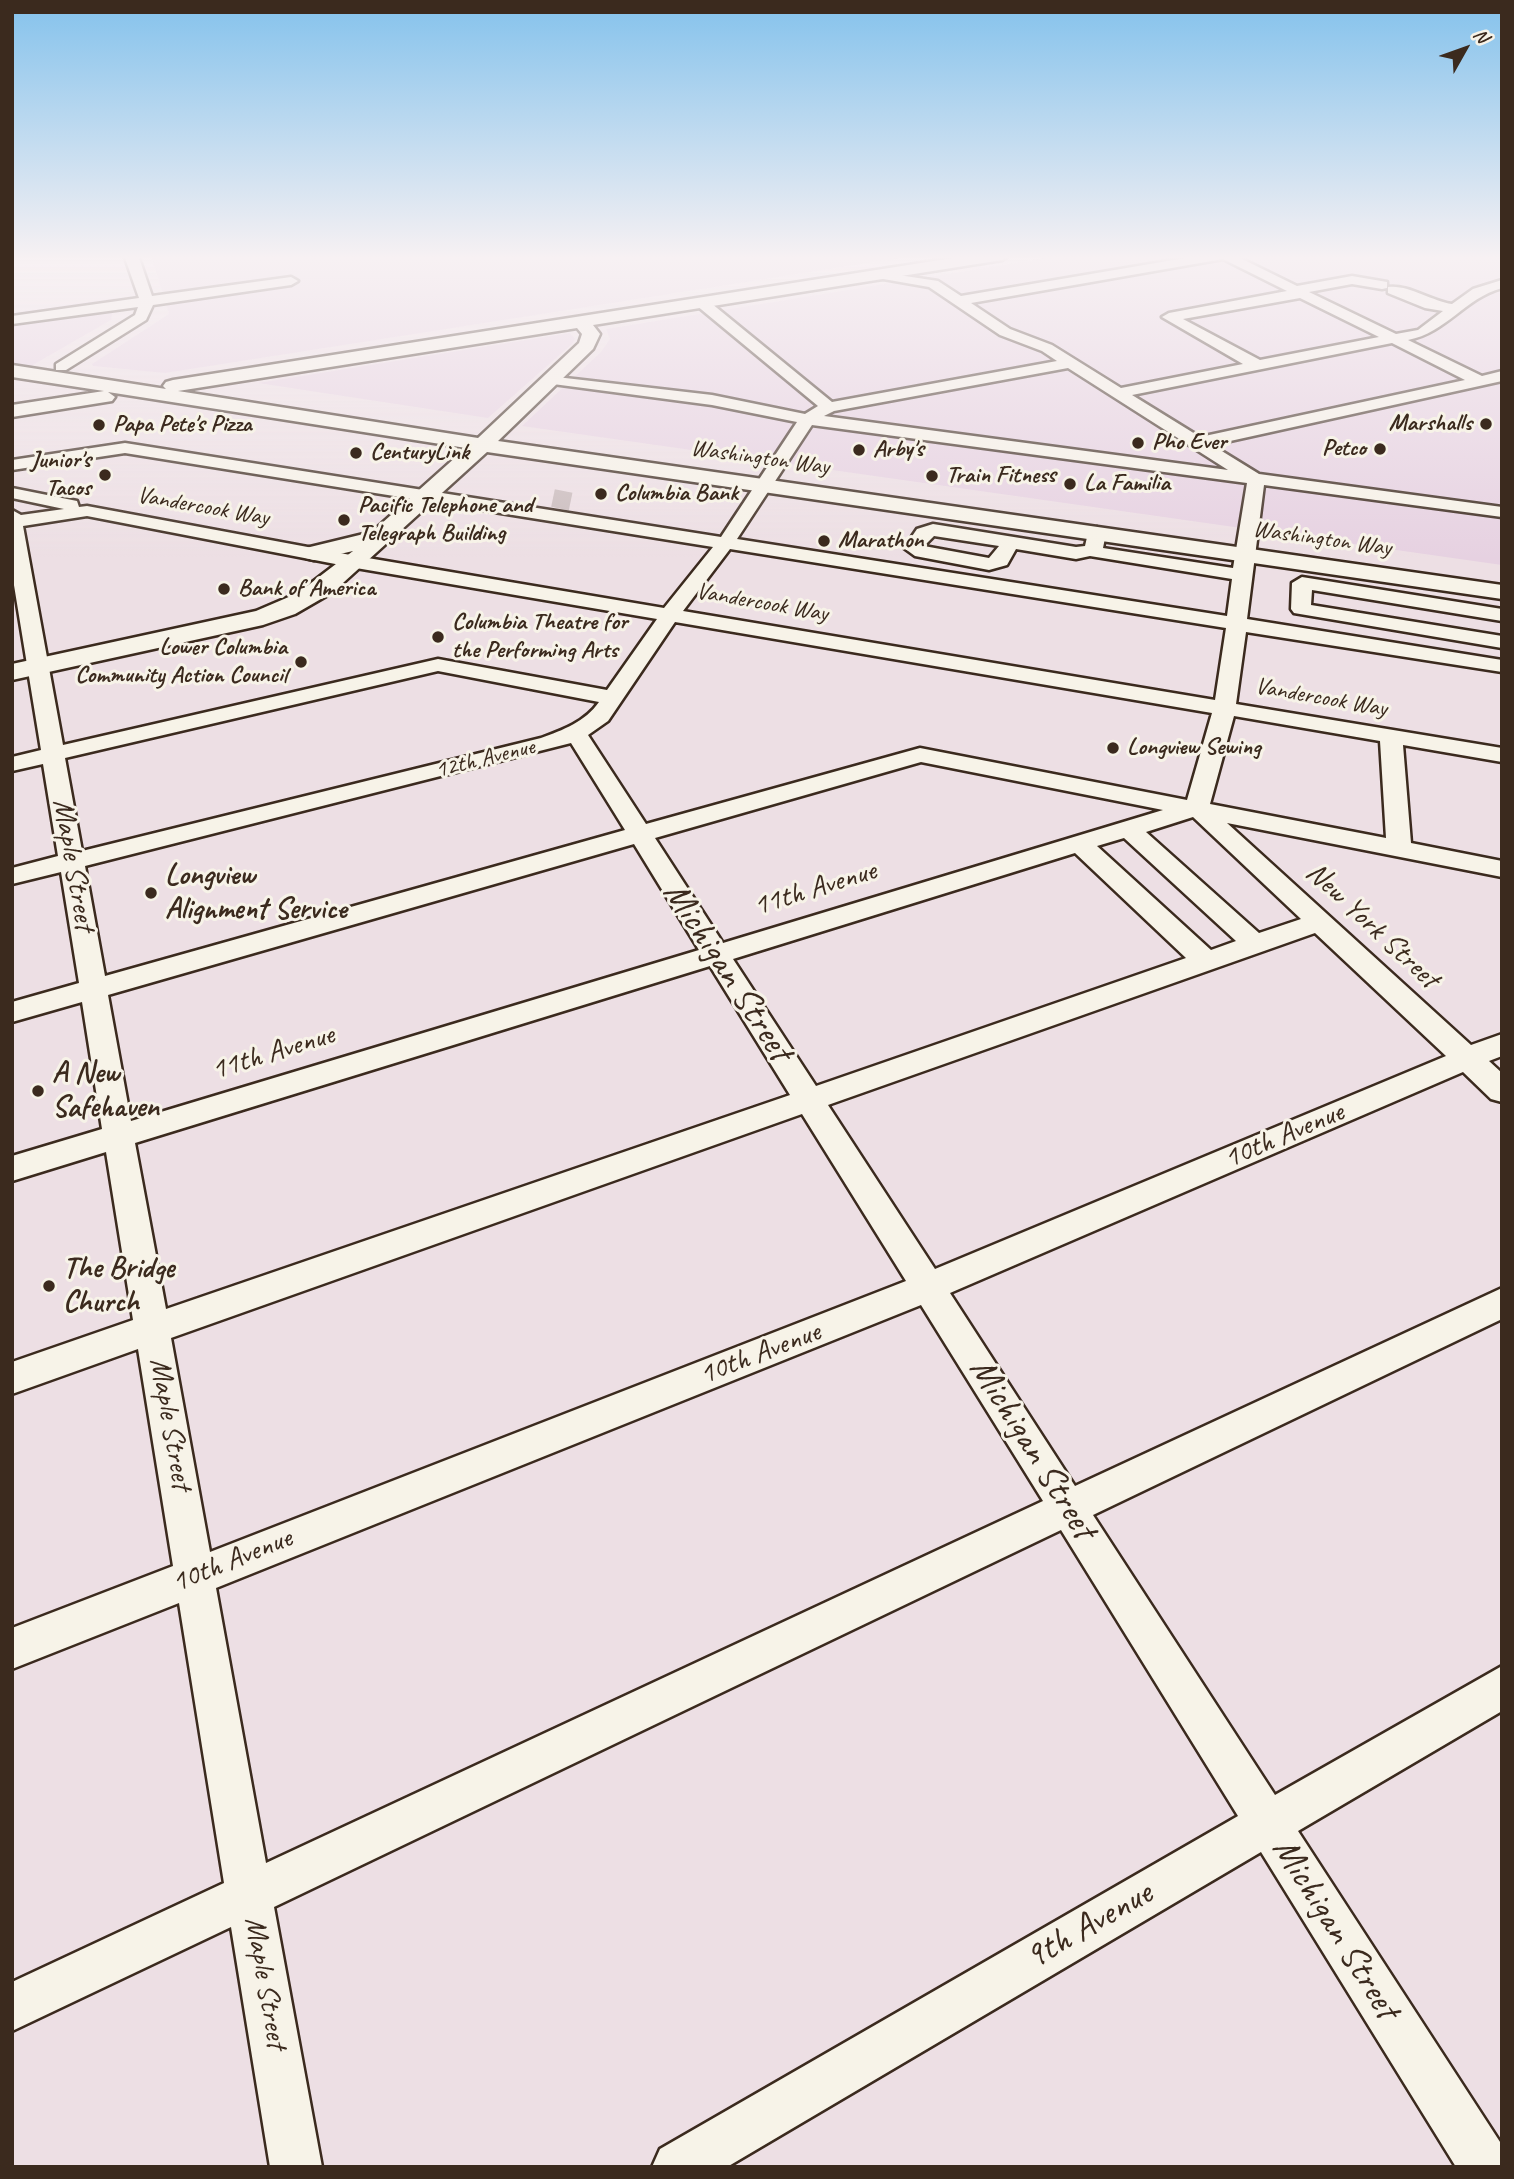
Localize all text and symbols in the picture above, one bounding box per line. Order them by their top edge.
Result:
north arrow [1430,14,1500,84]
text: N [1468,23,1494,48]
place label: Marshalls [1389,410,1472,438]
place label: Papa Pete's Pizza [113,411,252,439]
marker: Marshalls [1478,416,1494,432]
marker: Papa Pete's Pizza [91,417,107,433]
place label: Pho Ever [1152,429,1226,457]
street label: Washington Way [689,434,831,482]
marker: Pho Ever [1130,435,1146,451]
place label: Petco [1322,435,1366,463]
place label: Arby's [873,436,924,464]
place label: CenturyLink [370,439,469,467]
marker: Petco [1372,441,1388,457]
marker: Arby's [851,442,867,458]
marker: CenturyLink [348,445,364,461]
place label: Junior's Tacos [31,447,91,503]
place label: Train Fitness [946,462,1056,490]
marker: Junior's Tacos [97,467,113,483]
marker: Train Fitness [924,468,940,484]
place label: La Familia [1084,470,1170,498]
marker: La Familia [1062,476,1078,492]
place label: Columbia Bank [615,480,738,508]
street label: Vandercook Way [135,481,271,533]
marker: Columbia Bank [593,486,609,502]
place label: Pacific Telephone and Telegraph Building [358,492,532,548]
marker: Pacific Telephone and Telegraph Building [336,512,352,528]
street label: Washington Way [1251,515,1393,563]
place label: Marathon [838,527,923,555]
marker: Marathon [816,533,832,549]
place label: Bank of America [238,575,375,603]
street label: Vandercook Way [694,577,830,629]
marker: Bank of America [216,581,232,597]
place label: Columbia Theatre for the Performing Arts [452,609,627,665]
marker: Columbia Theatre for the Performing Arts [430,629,446,645]
place label: Lower Columbia Community Action Council [75,634,287,690]
marker: Lower Columbia Community Action Council [293,654,309,670]
street label: Vandercook Way [1253,672,1389,724]
street label: 12th Avenue [432,733,538,785]
place label: Longview Sewing [1127,734,1261,762]
marker: Longview Sewing [1105,740,1121,756]
street label: Maple Street [44,796,102,934]
street label: 11th Avenue [749,853,881,925]
street label: New York Street [1298,855,1446,997]
place label: Longview Alignment Service [165,858,347,928]
street label: Michigan Street [652,874,802,1070]
marker: Longview Alignment Service [143,885,159,901]
street label: 11th Avenue [207,1017,339,1089]
place label: A New Safehaven [52,1056,159,1126]
marker: A New Safehaven [30,1083,46,1099]
street label: 10th Avenue [1219,1095,1349,1177]
place label: The Bridge Church [63,1251,174,1322]
marker: The Bridge Church [41,1278,57,1294]
street label: 10th Avenue [694,1314,826,1394]
street label: Michigan Street [959,1350,1105,1548]
street label: Maple Street [141,1355,199,1493]
street label: 10th Avenue [166,1521,298,1601]
street label: Michigan Street [1262,1830,1408,2028]
street label: 9th Avenue [1017,1872,1161,1980]
street label: Maple Street [236,1914,294,2052]

